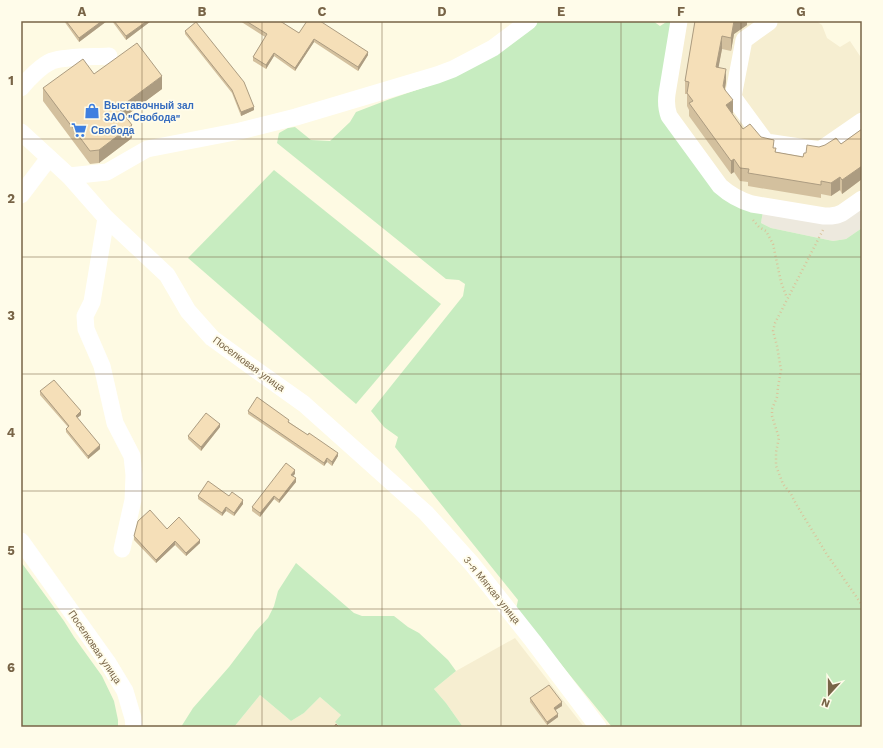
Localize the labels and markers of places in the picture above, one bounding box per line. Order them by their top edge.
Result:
place label: Выставочный зал ЗАО "Свобода" [104,100,194,123]
shop icon: Выставочный зал ЗАО "Свобода" [83,102,101,120]
supermarket icon: Свобода [70,121,88,139]
place label: Свобода [91,125,135,136]

